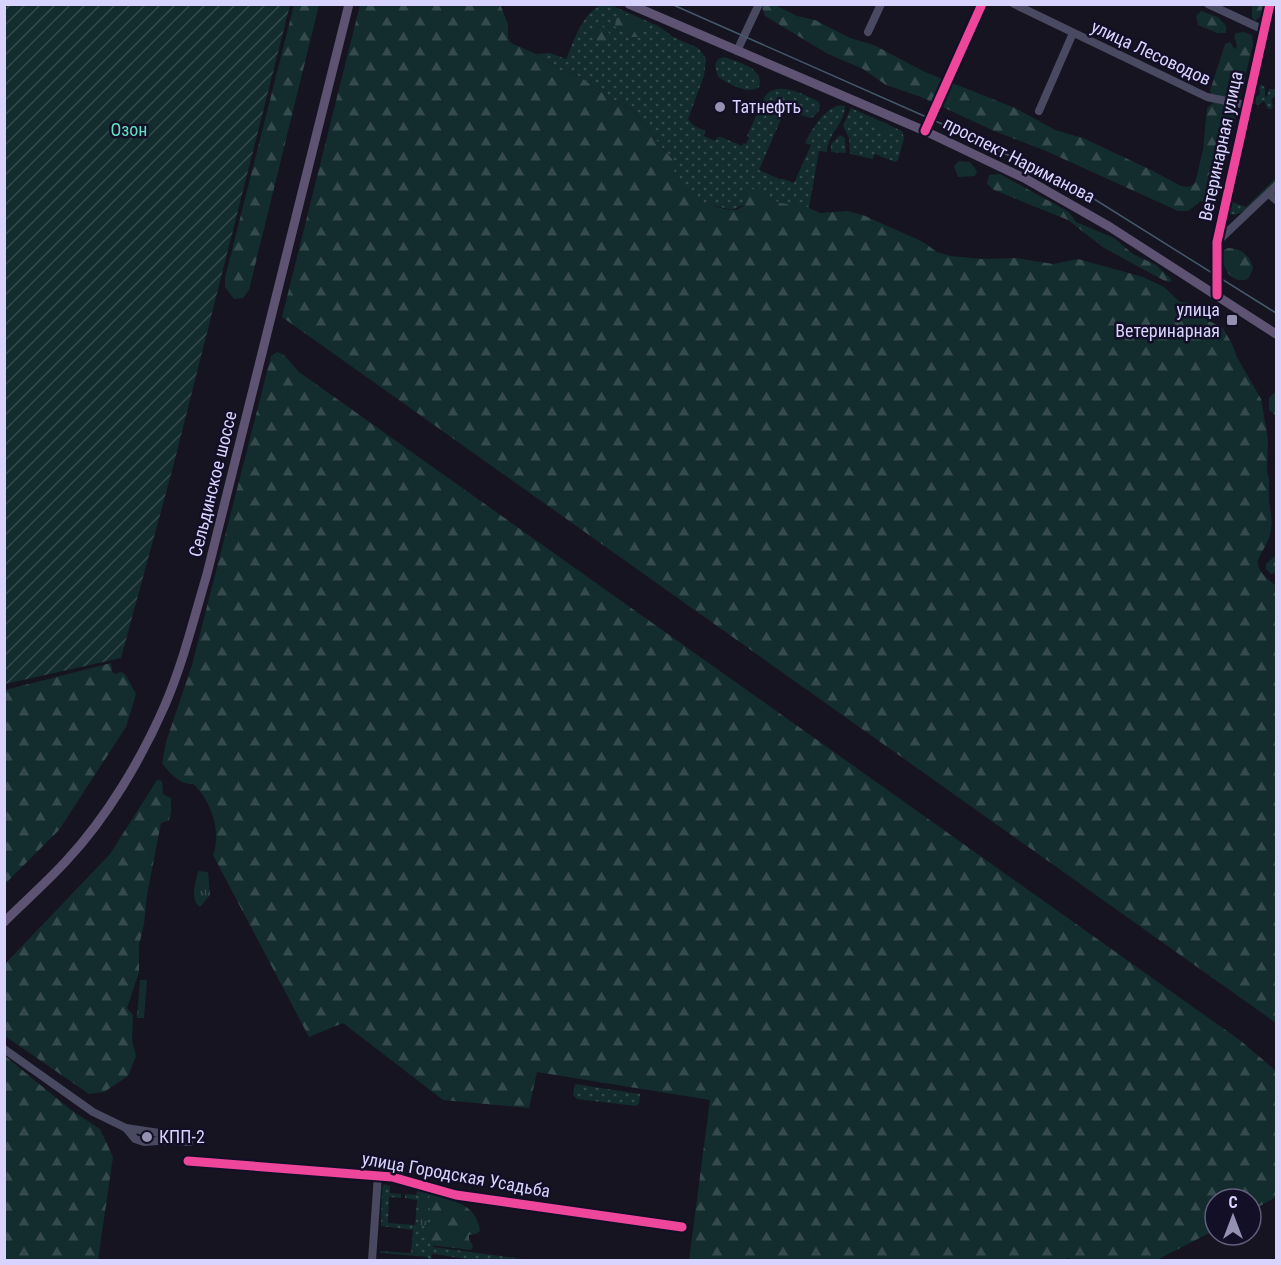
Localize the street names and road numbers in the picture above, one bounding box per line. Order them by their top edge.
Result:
street label: улица Лесоводов [1088,16,1214,89]
street label: Ветеринарная улица [1194,69,1247,223]
street label: проспект Нариманова [940,112,1099,207]
street label: Сельдинское шоссе [184,409,241,559]
street label: улица Городская Усадьба [360,1148,552,1201]

